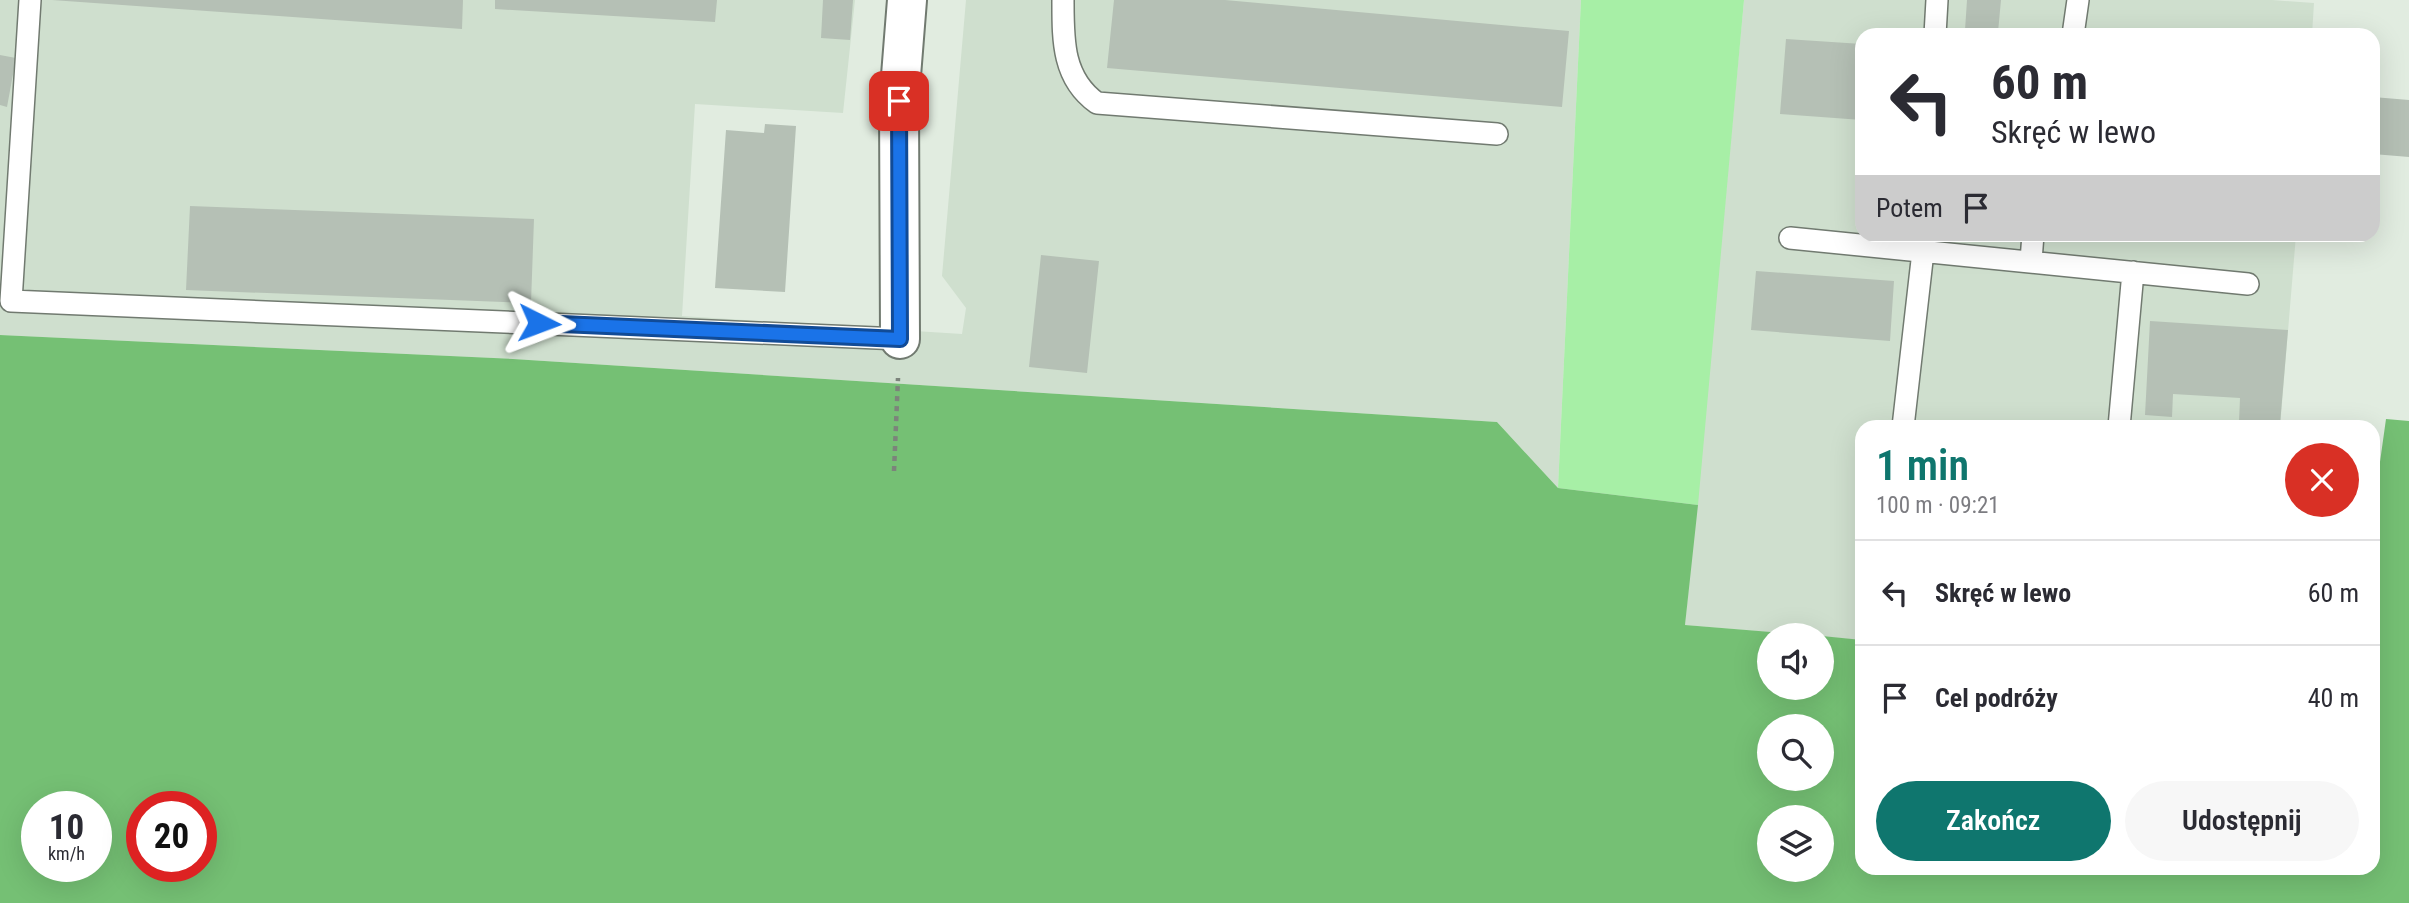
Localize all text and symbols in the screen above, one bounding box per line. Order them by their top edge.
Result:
text: 60 m [1991,54,2088,111]
icon: left [1876,56,1967,147]
pin [869,71,929,131]
icon: arrive [880,82,918,120]
text: Skręć w lewo [1991,113,2156,151]
icon: arrive [1957,189,1995,227]
text: Potem [1876,193,1943,223]
position arrow [502,286,576,360]
text: 1 min [1876,441,1969,490]
button: close [2285,443,2359,517]
text: 100 m · 09:21 [1876,492,2000,519]
icon: left [1876,574,1914,612]
text: Skręć w lewo [1935,578,2071,608]
text: 60 m [2308,578,2359,608]
map controls [1757,623,1834,882]
button: sound [1757,623,1834,700]
icon: arrive [1876,679,1914,717]
text: Cel podróży [1935,683,2058,713]
text: 40 m [2308,683,2359,713]
button: search [1757,714,1834,791]
button: Zakończ [1876,781,2111,861]
button: Udostępnij [2125,781,2359,861]
speed limit sign: 20 [126,791,217,882]
button: layers [1757,805,1834,882]
text: 10 [49,807,84,848]
text: km/h [48,843,85,864]

